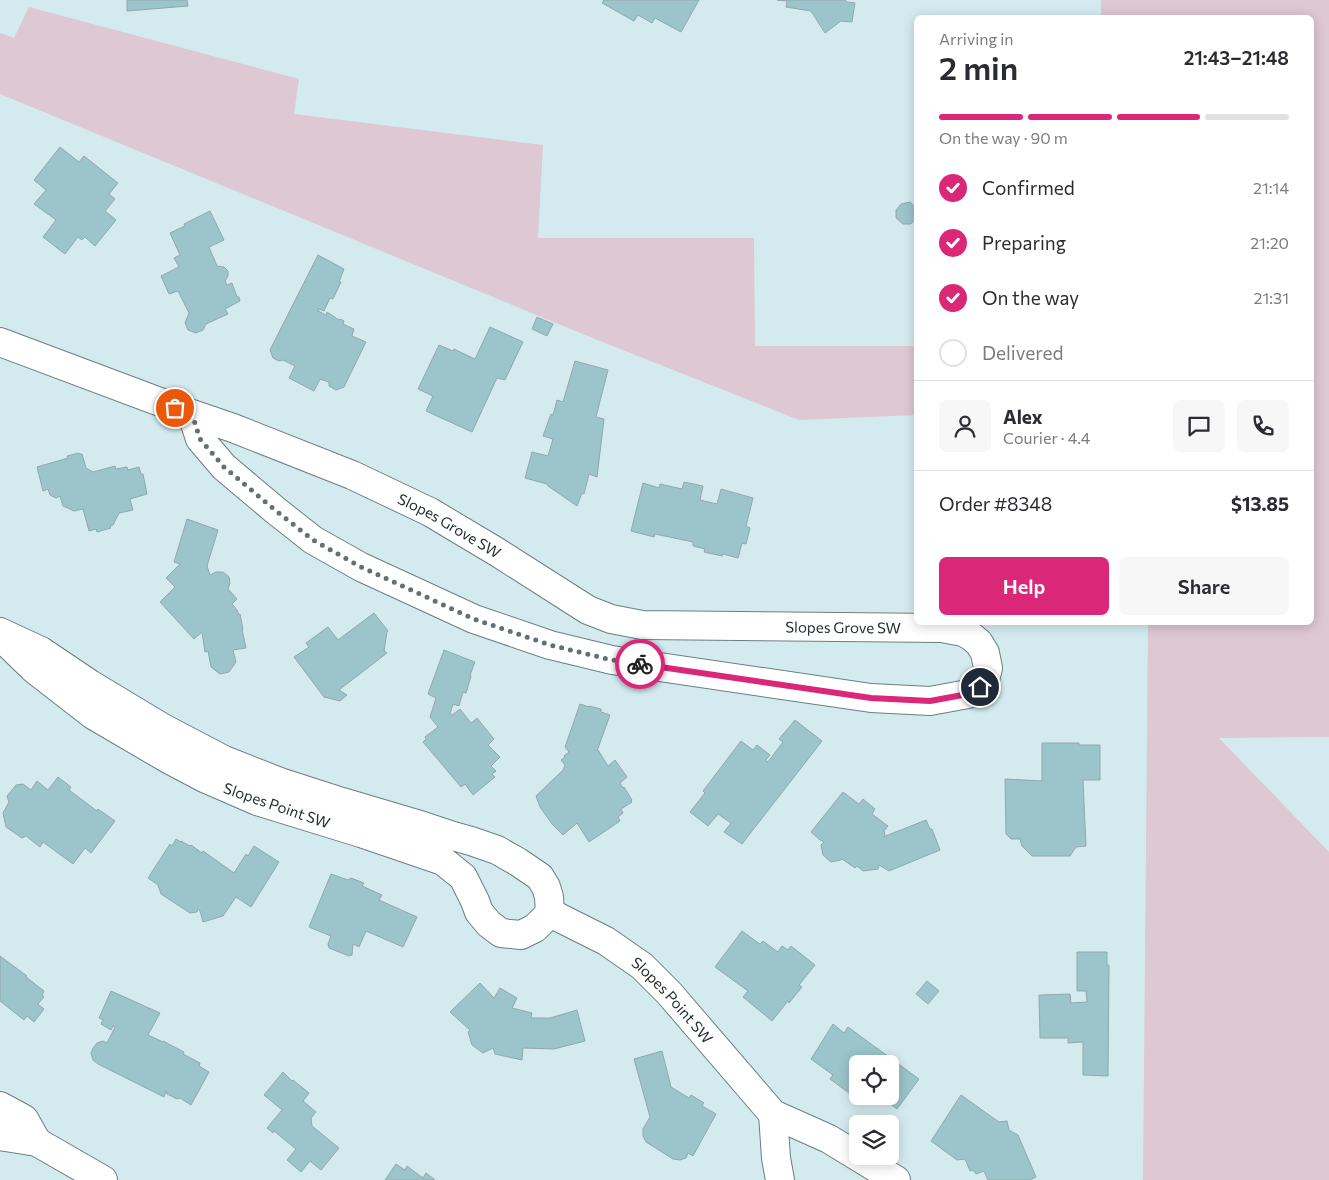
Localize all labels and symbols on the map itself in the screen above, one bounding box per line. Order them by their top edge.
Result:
pin [154,387,196,429]
street label: Slopes Grove SW [395,489,504,561]
street label: Slopes Grove SW [785,617,901,637]
courier [615,639,665,689]
pin [959,666,1001,708]
street label: Slopes Point SW [221,778,333,832]
street label: Slopes Point SW [628,953,717,1047]

